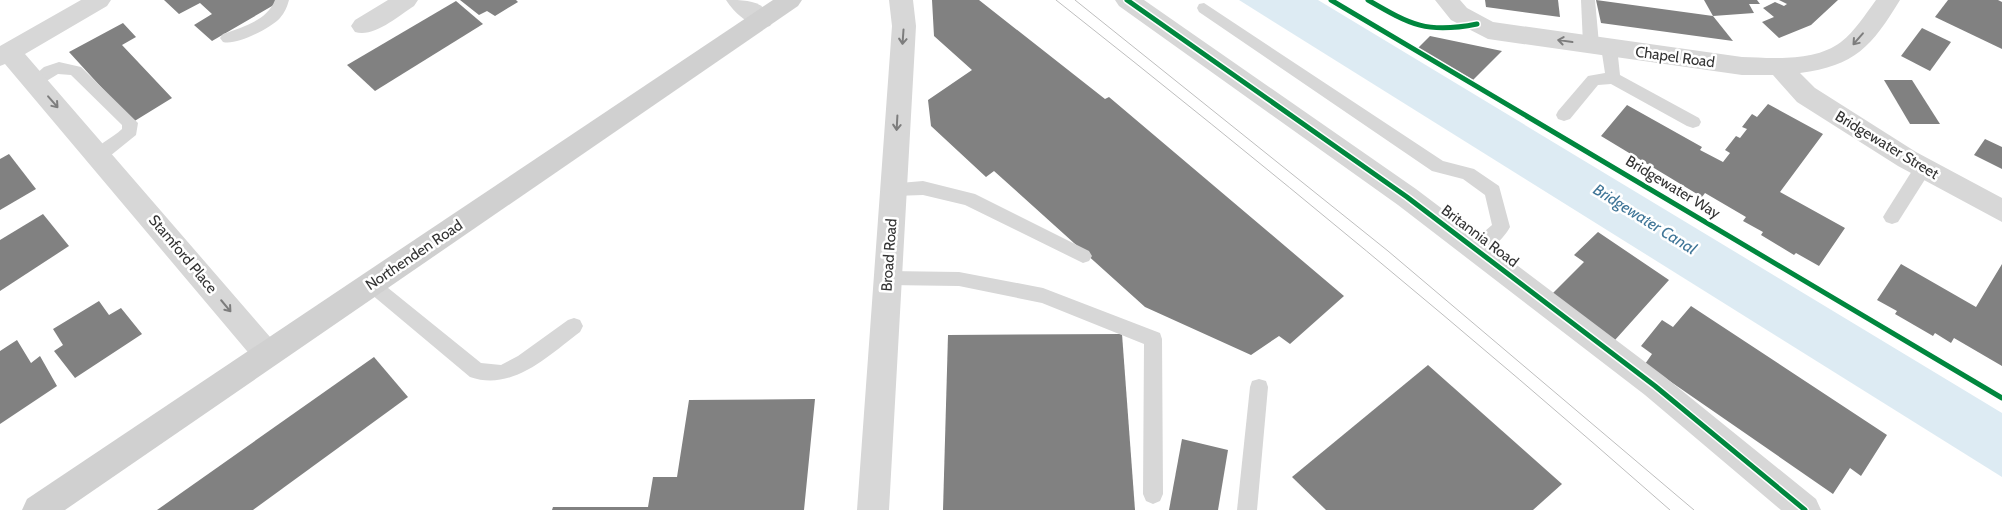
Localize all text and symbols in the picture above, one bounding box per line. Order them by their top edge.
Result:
one-way arrow [898,29,907,45]
one-way arrow [1853,32,1864,45]
one-way arrow [1558,35,1574,45]
street label: Chapel Road [1634,43,1716,71]
one-way arrow [47,95,58,108]
street label: Bridgewater Street [1832,107,1942,183]
one-way arrow [893,114,902,130]
street label: Bridgewater Way [1623,152,1724,222]
water label: Bridgewater Canal [1590,180,1700,258]
street label: Britannia Road [1438,201,1522,271]
street label: Stamford Place [145,211,221,297]
street label: Northenden Road [362,216,466,294]
street label: Broad Road [877,218,901,292]
one-way arrow [220,299,232,312]

